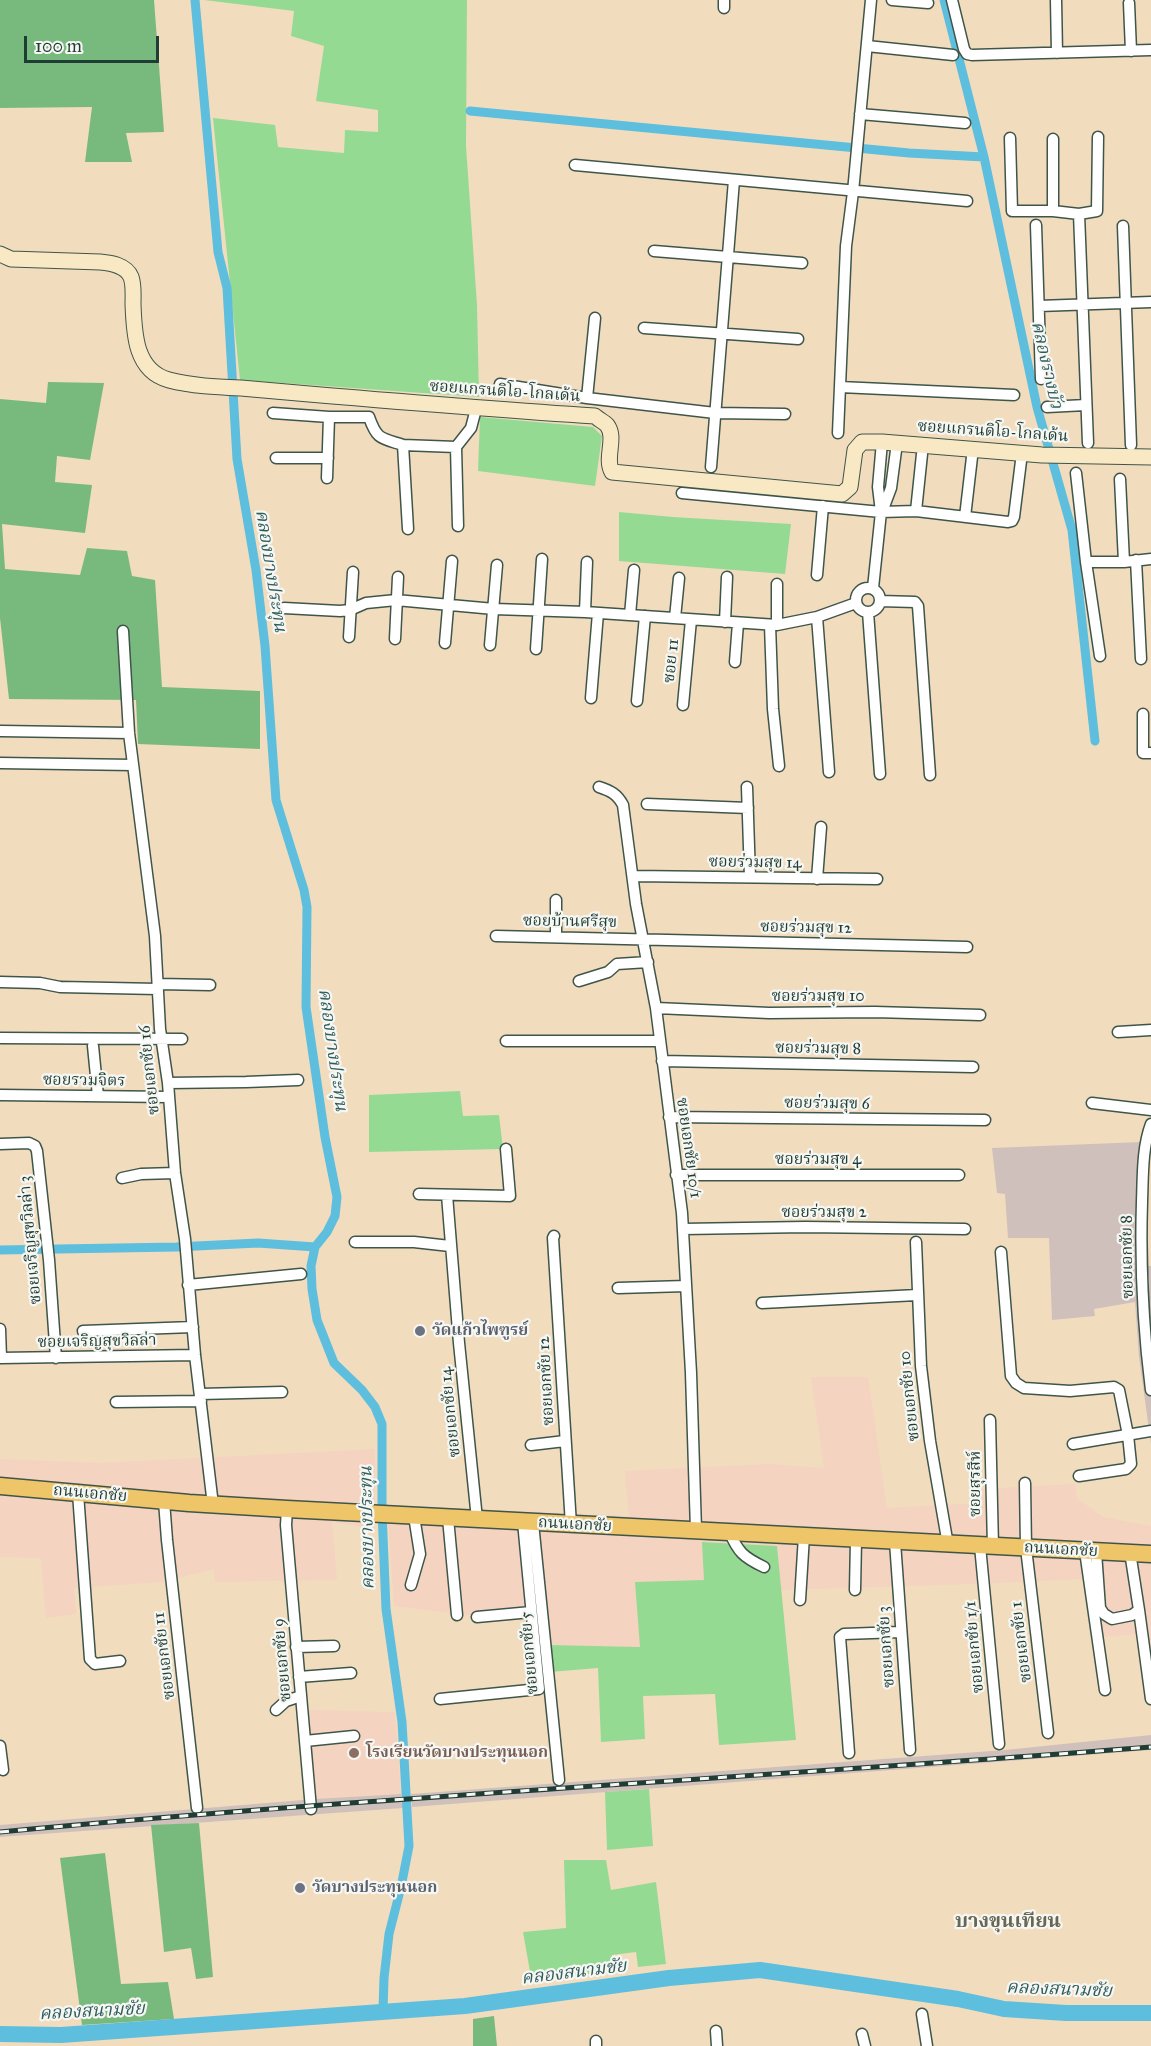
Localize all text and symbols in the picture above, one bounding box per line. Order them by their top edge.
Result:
scale bar [27,24,162,62]
text: 100 m [35,35,82,57]
water label: คลองรางบัว [1025,319,1067,411]
street label: ซอยแกรนดิโอ-โกลเด้น [429,377,581,407]
street label: ซอยแกรนดิโอ-โกลเด้น [917,417,1069,447]
water label: คลองบางประทุน [250,508,290,634]
street label: ซอย 11 [660,638,684,684]
street label: ซอยร่วมสุข 14 [708,853,802,873]
street label: ซอยบ้านศรีสุข [523,912,617,932]
street label: ซอยร่วมสุข 12 [760,918,852,938]
water label: คลองบางประทุน [313,987,351,1113]
street label: ซอยร่วมสุข 10 [771,987,865,1007]
street label: ซอยเอกชัย 16 [136,1024,164,1116]
street label: ซอยร่วมสุข 8 [775,1039,861,1059]
street label: ซอยรวมจิตร [43,1071,125,1091]
street label: ซอยร่วมสุข 6 [784,1094,870,1114]
street label: ซอยเอกชัย 10/1 [671,1096,705,1200]
street label: ซอยร่วมสุข 4 [775,1150,861,1170]
street label: ซอยเจริญสุขวิลล่า 3 [16,1175,46,1305]
street label: ซอยร่วมสุข 2 [781,1203,867,1223]
street label: ซอยเอกชัย 8 [1118,1215,1138,1299]
place label: วัดแก้วไพฑูรย์ [432,1321,528,1341]
marker: วัดแก้วไพฑูรย์ [413,1324,427,1338]
street label: ซอยเจริญสุขวิลล่า [37,1331,157,1353]
street label: ซอยเอกชัย 12 [535,1336,559,1426]
street label: ซอยเอกชัย 10 [896,1350,924,1442]
street label: ซอยเอกชัย 14 [437,1366,465,1458]
street label: ซอยสุรสีห์ [966,1451,986,1517]
water label: คลองบางประทุน [356,1466,380,1590]
street label: ถนนเอกชัย [52,1481,128,1507]
street label: ถนนเอกชัย [537,1513,613,1537]
street label: ถนนเอกชัย [1023,1538,1099,1562]
street label: ซอยเอกชัย 1/1 [961,1600,989,1694]
street label: ซอยเอกชัย 1 [1007,1600,1037,1684]
street label: ซอยเอกชัย 3 [875,1606,899,1688]
street label: ซอยเอกชัย 11 [150,1611,180,1701]
street label: ซอยเอกชัย 5 [517,1611,543,1695]
street label: ซอยเอกชัย 9 [270,1617,296,1703]
place label: โรงเรียนวัดบางประทุนนอก [366,1743,548,1763]
marker: โรงเรียนวัดบางประทุนนอก [347,1746,361,1760]
place label: วัดบางประทุนนอก [312,1878,437,1898]
marker: วัดบางประทุนนอก [293,1881,307,1895]
district label: บางขุนเทียน [955,1910,1061,1934]
water label: คลองสนามชัย [520,1956,628,1990]
water label: คลองสนามชัย [1006,1977,1112,2003]
water label: คลองสนามชัย [39,1998,145,2026]

